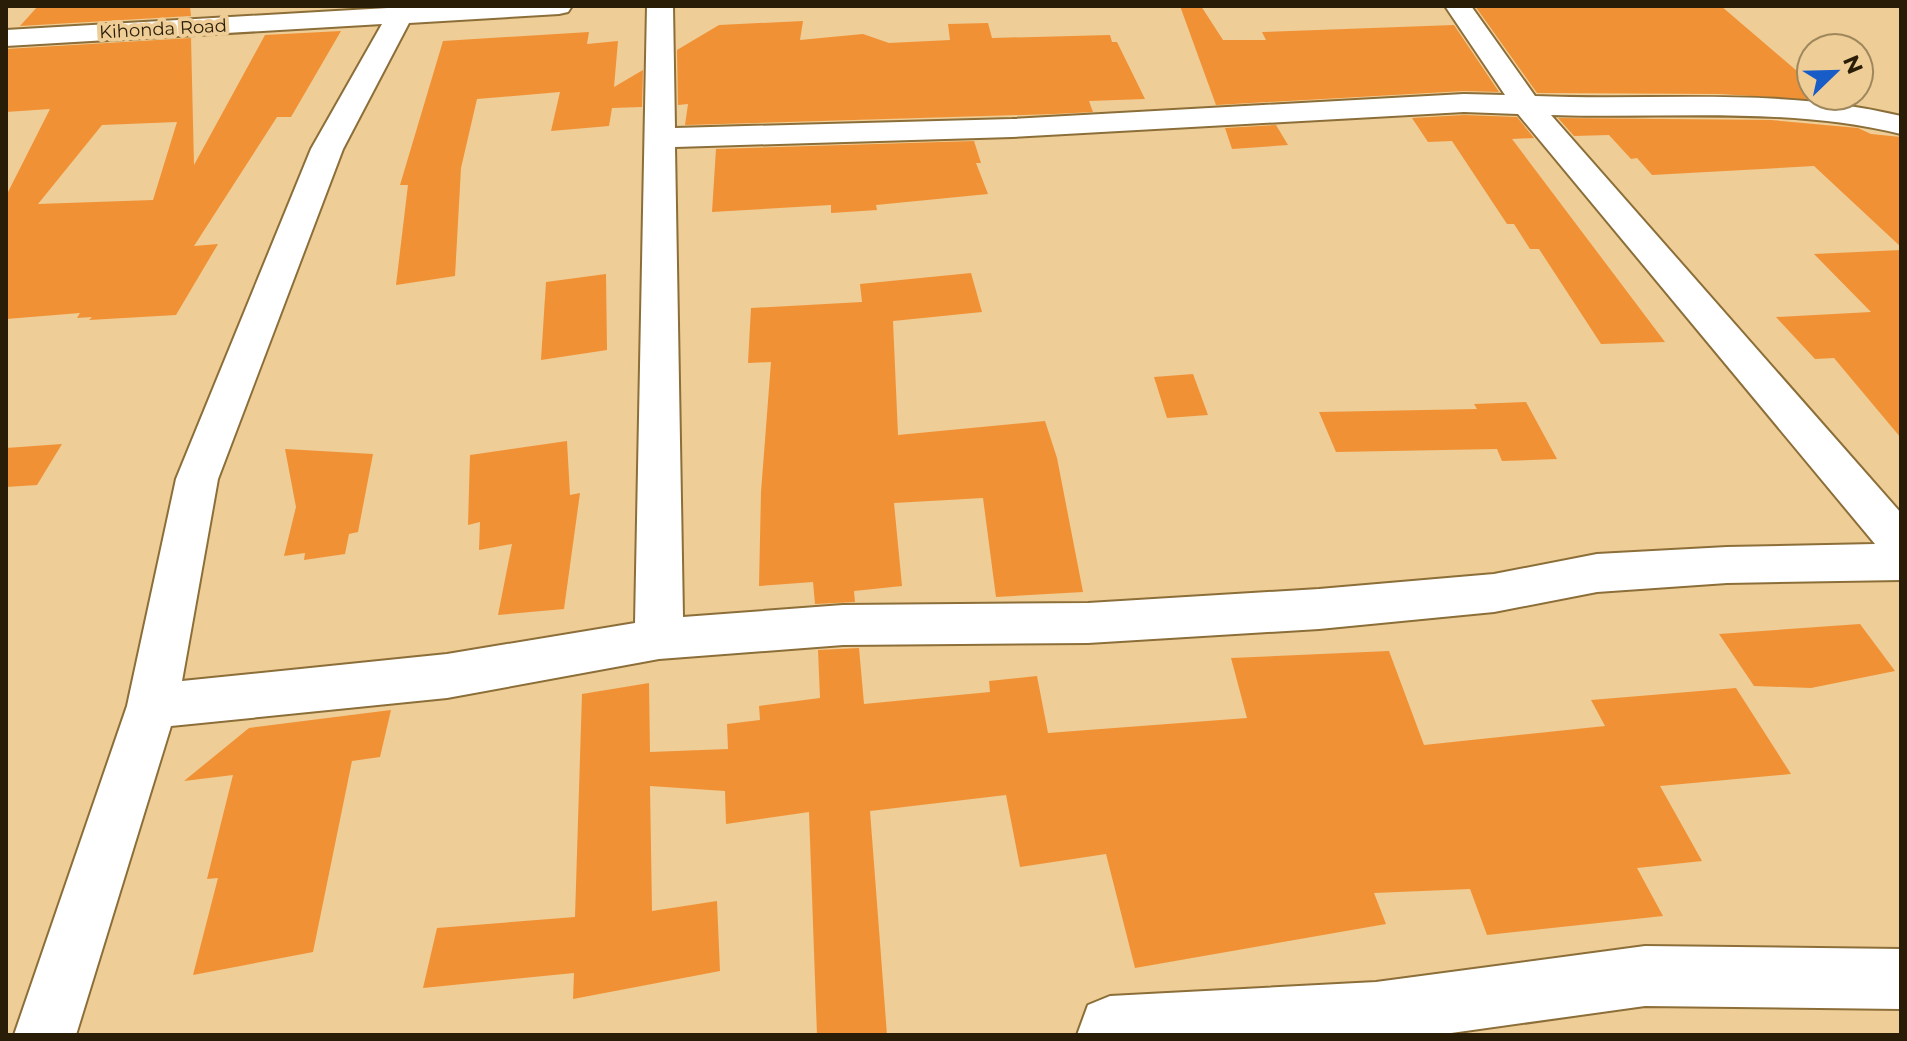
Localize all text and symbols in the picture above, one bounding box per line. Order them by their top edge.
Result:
street label: Kihonda Road [99,15,227,43]
north arrow [1795,32,1875,112]
text: N [1837,51,1869,78]

